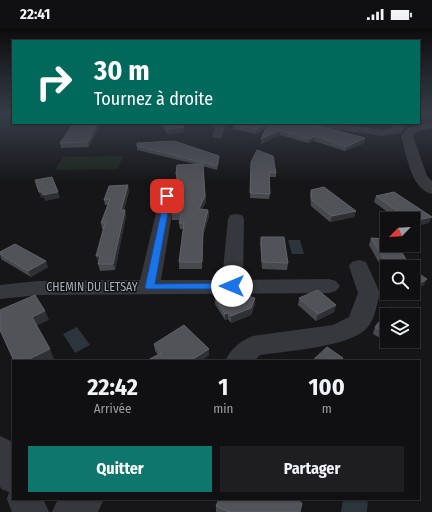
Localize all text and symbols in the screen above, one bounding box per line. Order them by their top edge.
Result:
text: 22:41 [20,5,50,23]
text: 30 m [94,54,150,87]
icon: right [28,56,80,108]
text: Tournez à droite [94,88,213,110]
pin [150,179,184,213]
icon: arrive [156,185,178,207]
north arrow [380,212,420,252]
map controls [380,212,420,348]
button: search [380,260,420,300]
position arrow [211,265,253,307]
street label: CHEMIN DU LETSAY [46,280,138,294]
button: layers [380,308,420,348]
text: 22:42 [87,373,138,401]
text: 1 [218,373,228,401]
text: 100 [308,373,345,401]
text: Arrivée [94,401,131,416]
text: min [213,401,233,416]
text: m [322,401,332,416]
button: Quitter [28,446,212,492]
button: Partager [220,446,404,492]

